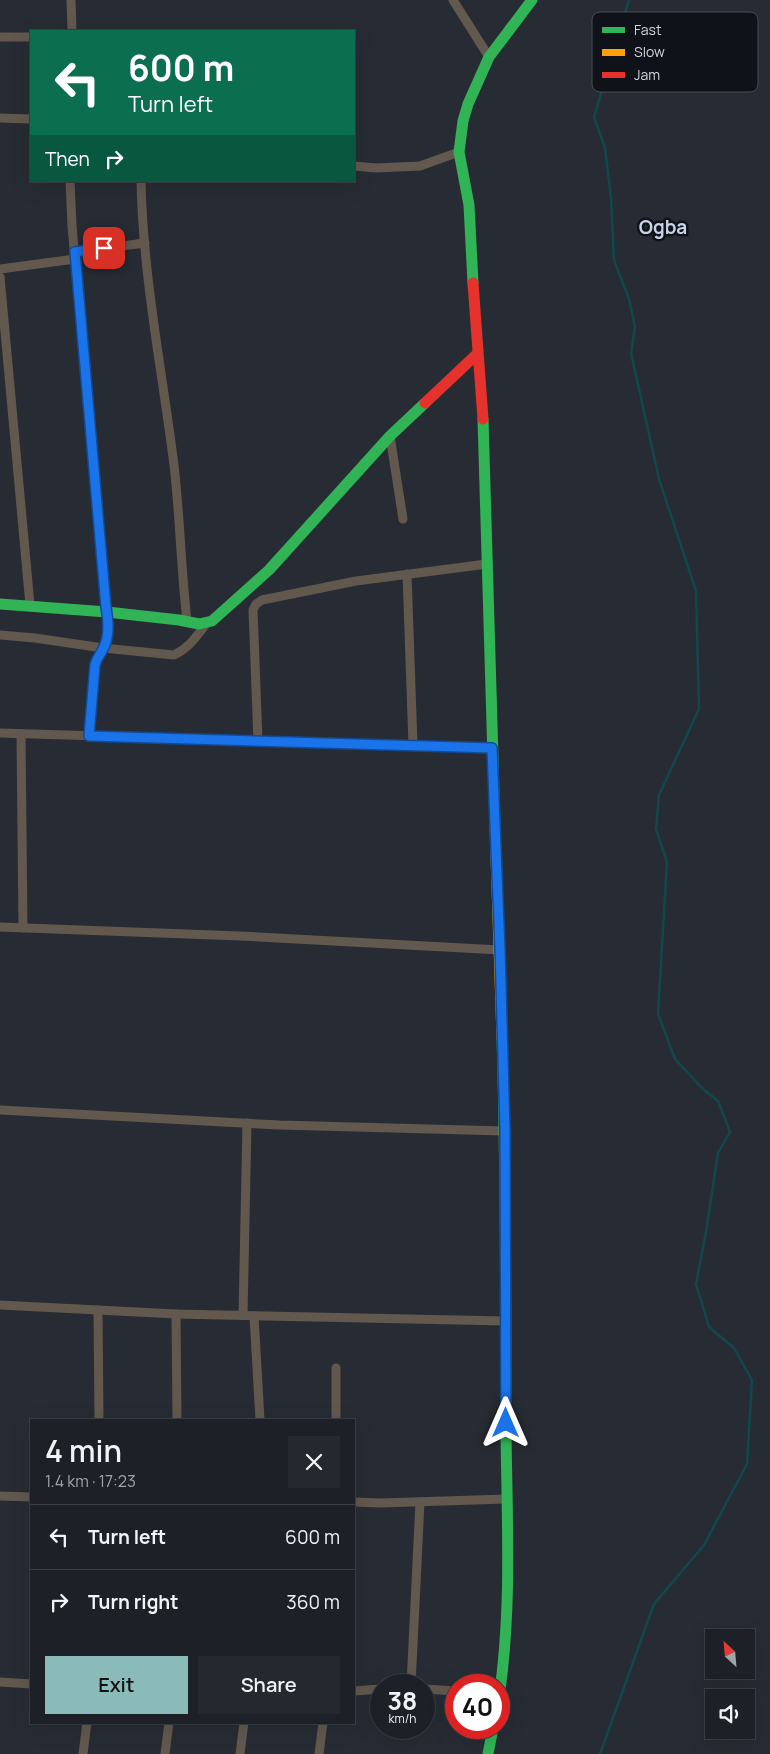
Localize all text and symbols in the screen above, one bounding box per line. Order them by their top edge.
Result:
legend [592,12,758,92]
text: Fast [634,20,662,39]
text: Slow [634,42,665,61]
text: 600 m [128,44,234,92]
icon: left [45,50,110,115]
text: Jam [634,65,660,84]
text: Turn left [128,89,213,119]
icon: right [100,145,128,173]
text: Then [45,146,90,172]
district label: Ogba [639,214,687,240]
pin [83,227,125,269]
icon: arrive [90,234,118,262]
position arrow [479,1396,531,1448]
text: 4 min [45,1430,122,1471]
button: close [288,1436,340,1488]
text: 1.4 km · 17:23 [45,1470,136,1492]
icon: left [45,1523,73,1551]
text: Turn left [88,1524,166,1550]
text: 600 m [285,1524,340,1550]
icon: right [45,1588,73,1616]
text: Turn right [88,1589,178,1615]
text: 360 m [286,1589,340,1615]
north arrow [705,1629,755,1679]
map controls [705,1629,755,1739]
button: Exit [45,1656,188,1714]
button: Share [198,1656,340,1714]
speed limit sign: 40 [445,1674,510,1739]
text: 38 [388,1683,417,1718]
button: sound [705,1689,755,1739]
text: km/h [389,1710,416,1727]

